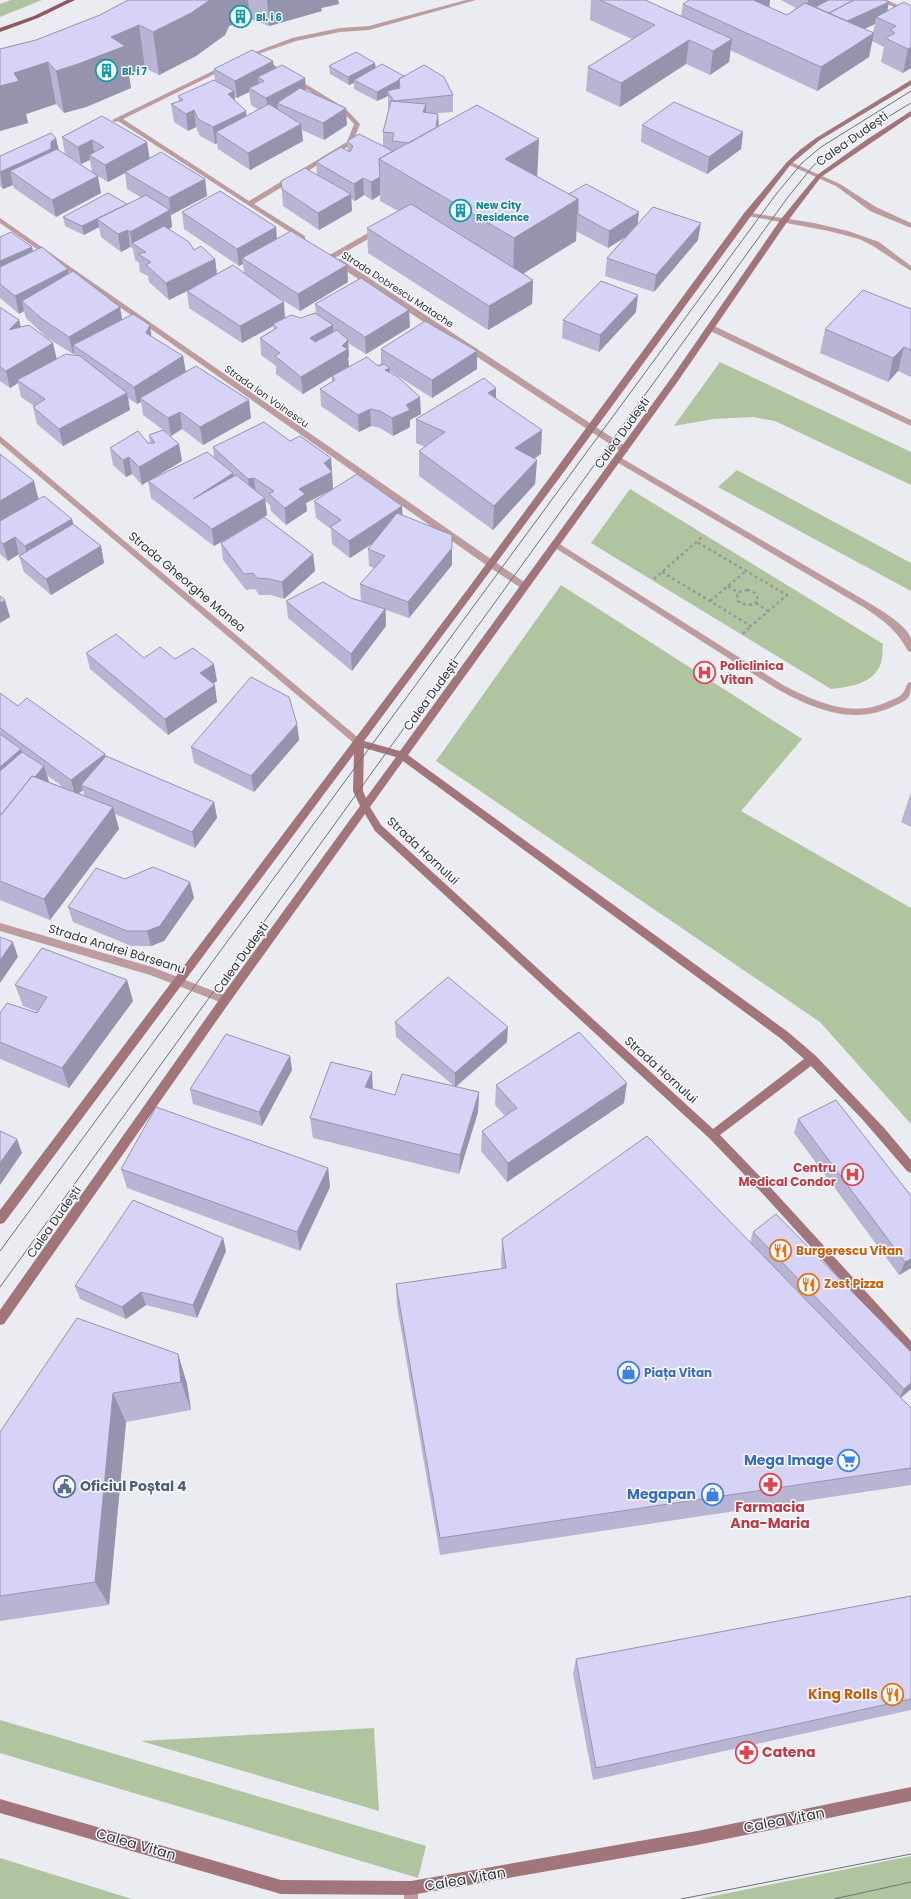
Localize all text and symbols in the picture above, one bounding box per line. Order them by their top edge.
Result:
building icon: Bl. i 6 [228,4,254,30]
place label: Bl. i 6 [256,10,282,25]
building icon: Bl. i 7 [94,58,120,84]
place label: Bl. i 7 [122,64,148,79]
street label: Calea Dudești [812,107,891,170]
building icon: New City Residence [448,198,474,224]
place label: New City Residence [476,198,529,225]
street label: Strada Dobrescu Matache [339,247,457,331]
street label: Strada Ion Voinescu [221,362,312,431]
street label: Calea Dudești [590,394,653,472]
street label: Strada Gheorghe Manea [125,527,250,636]
street label: Calea Dudești [399,656,462,734]
place label: Policlinica Vitan [720,657,784,688]
hospital icon: Policlinica Vitan [692,660,718,686]
street label: Strada Hornului [384,813,463,889]
street label: Calea Dudești [209,919,272,997]
street label: Strada Andrei Bârseanu [47,920,188,977]
street label: Strada Hornului [621,1032,702,1107]
place label: Centru Medical Condor [739,1159,836,1190]
hospital icon: Centru Medical Condor [839,1162,865,1188]
street label: Calea Dudești [22,1182,85,1261]
restaurant icon: Burgerescu Vitan [768,1238,794,1264]
place label: Burgerescu Vitan [796,1242,903,1259]
restaurant icon: Zest Pizza [796,1271,822,1297]
place label: Zest Pizza [824,1275,884,1292]
shop icon: Piața Vitan [615,1360,641,1386]
place label: Piața Vitan [644,1364,712,1381]
supermarket icon: Mega Image [836,1447,862,1473]
place label: Mega Image [744,1450,834,1470]
pharmacy icon: Farmacia Ana-Maria [757,1472,783,1498]
public building icon: Oficiul Poștal 4 [52,1473,78,1499]
place label: Oficiul Poștal 4 [80,1476,187,1496]
shop icon: Megapan [699,1481,725,1507]
place label: Megapan [627,1484,696,1504]
place label: Farmacia Ana-Maria [730,1497,810,1533]
restaurant icon: King Rolls [880,1681,906,1707]
place label: King Rolls [808,1684,878,1704]
pharmacy icon: Catena [733,1739,759,1765]
place label: Catena [762,1742,815,1762]
street label: Calea Vitan [742,1802,826,1838]
street label: Calea Vitan [94,1823,178,1865]
street label: Calea Vitan [423,1862,507,1896]

